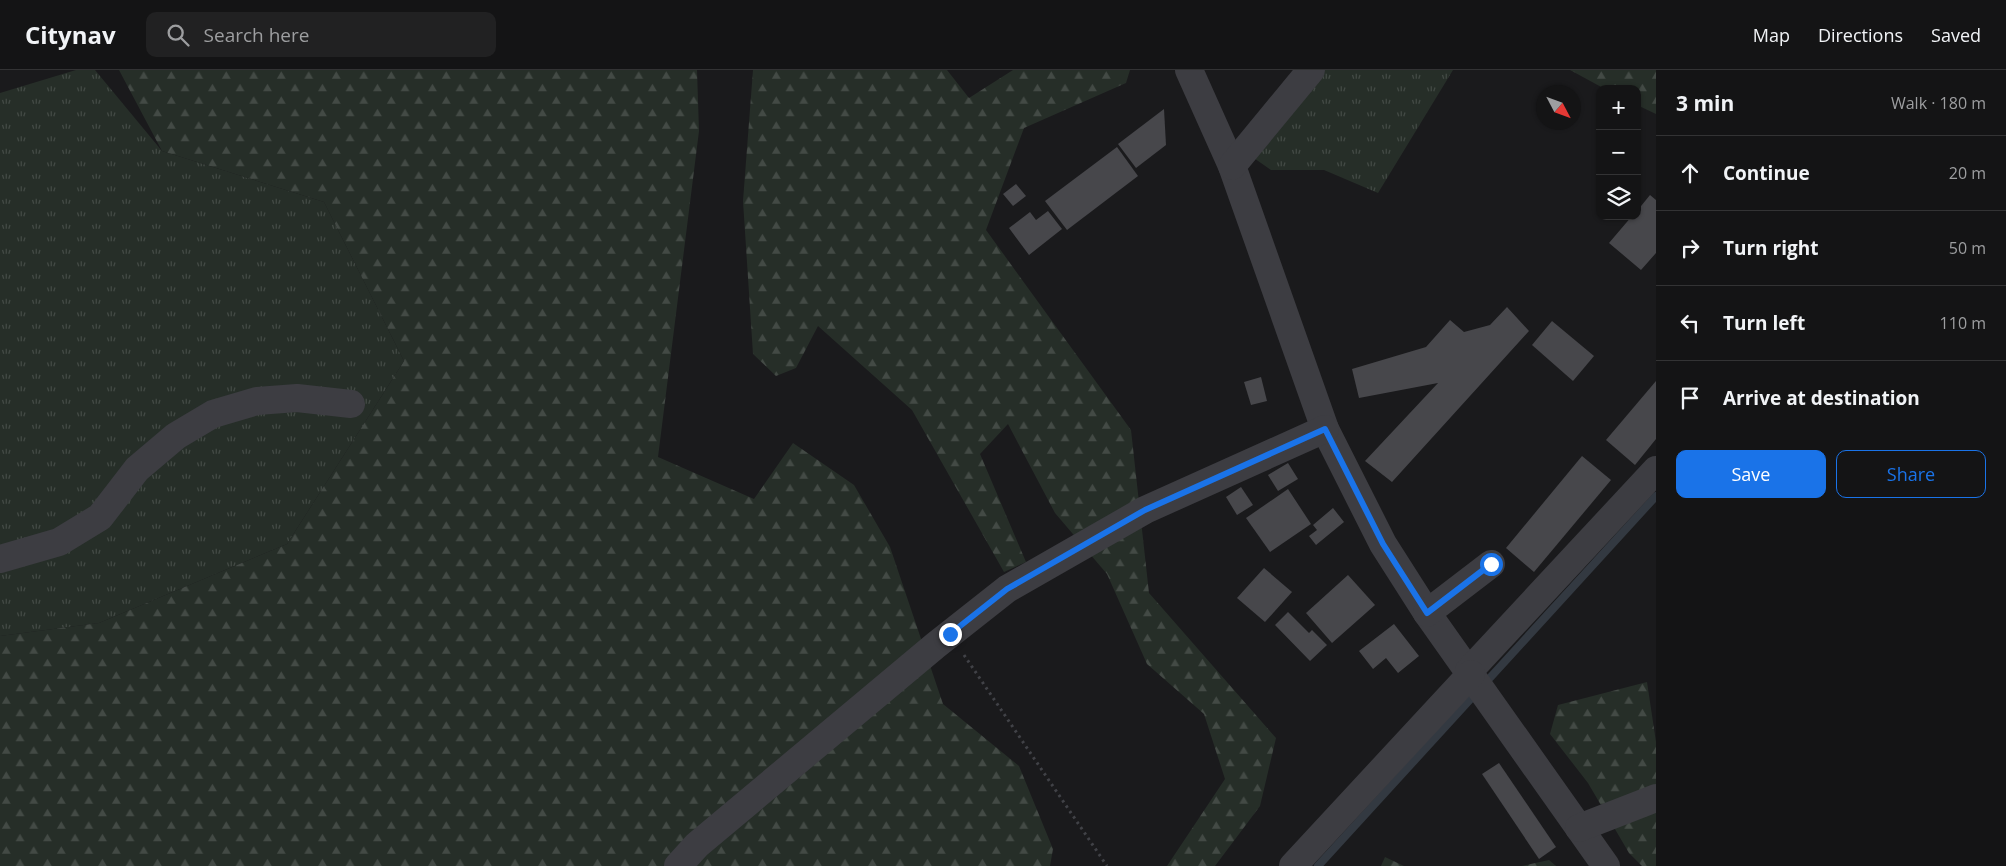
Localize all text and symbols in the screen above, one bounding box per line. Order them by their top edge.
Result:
search box [146,12,496,57]
text: Citynav [25,18,116,51]
icon: search [164,21,192,49]
text: Search here [204,22,309,48]
text: Map [1753,23,1790,47]
text: Directions [1818,23,1903,47]
text: Saved [1931,23,1981,47]
north arrow [1536,85,1581,130]
map controls [1596,85,1641,220]
button: + [1596,85,1641,130]
text: 3 min [1676,89,1734,117]
text: Walk · 180 m [1891,92,1986,114]
button: − [1596,130,1641,175]
icon: ahead [1676,159,1704,187]
text: Continue [1723,160,1810,186]
text: 20 m [1949,162,1986,184]
button: layers [1596,175,1641,220]
icon: right [1676,234,1704,262]
text: Turn right [1723,235,1818,261]
text: 50 m [1949,237,1986,259]
icon: left [1676,309,1704,337]
text: Turn left [1723,310,1805,336]
text: 110 m [1940,312,1986,334]
icon: arrive [1676,384,1704,412]
text: Arrive at destination [1723,385,1920,411]
button: Save [1676,450,1826,498]
button: Share [1836,450,1986,498]
route start [1480,553,1503,576]
route end [939,623,962,646]

